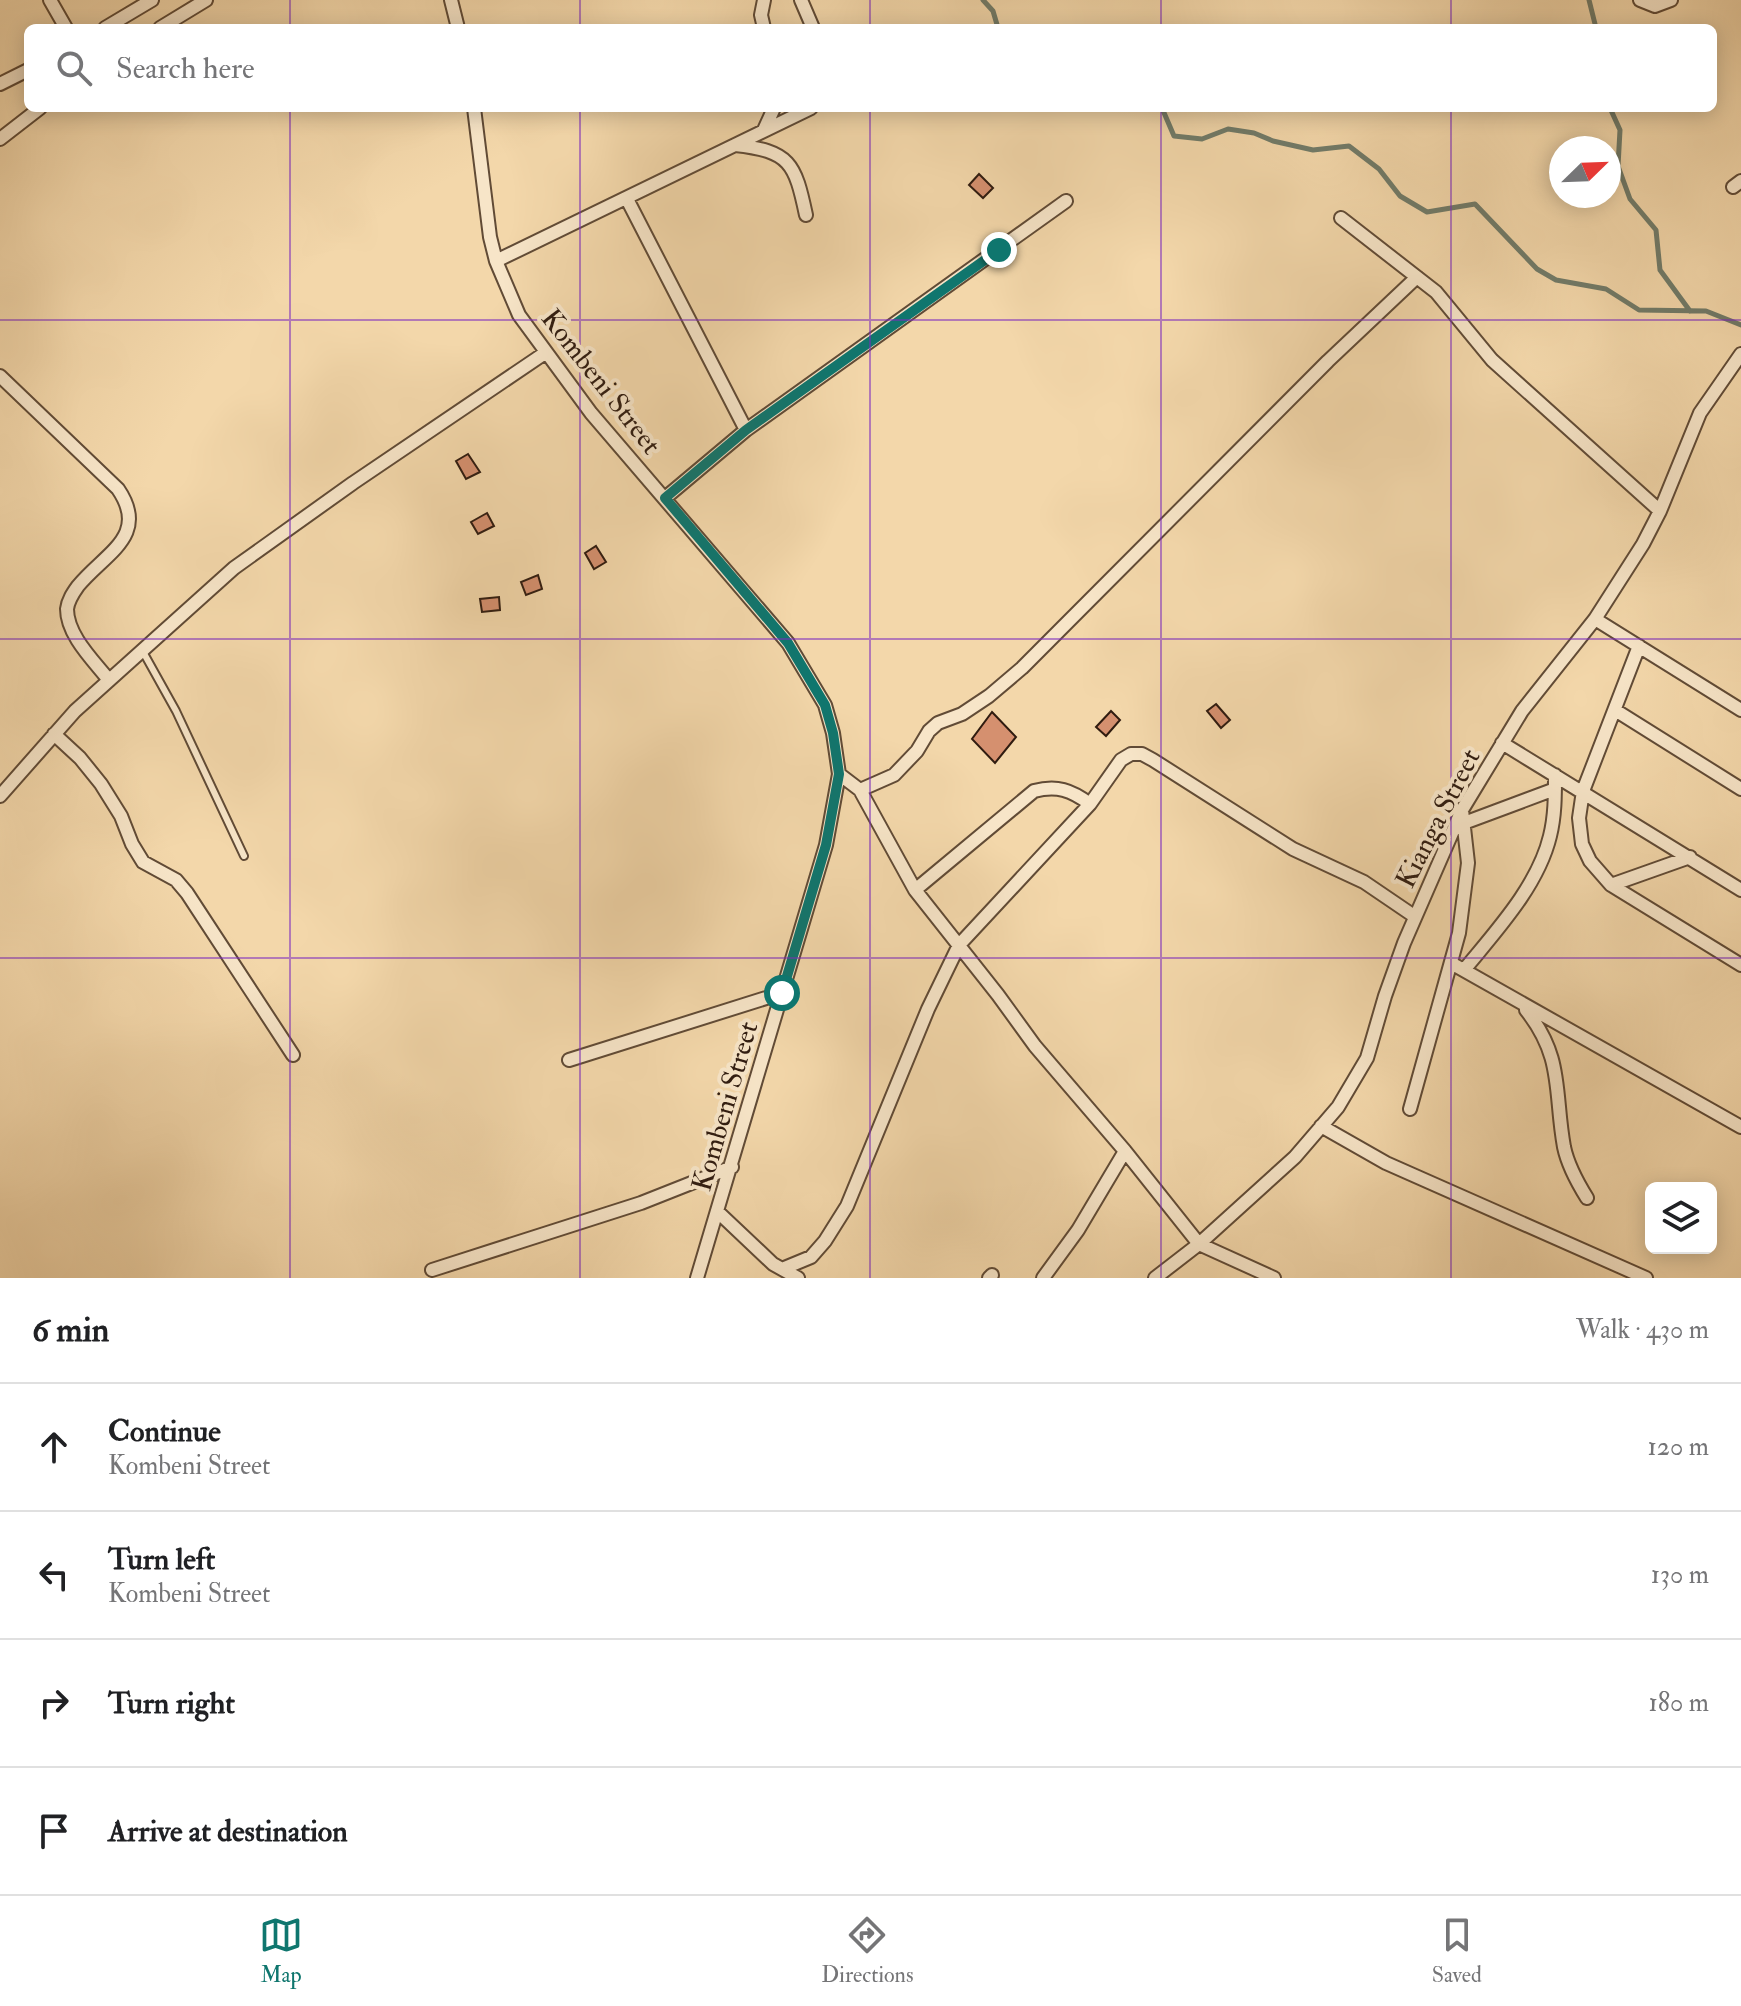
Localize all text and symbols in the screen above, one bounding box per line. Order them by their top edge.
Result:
search box [24,24,1717,112]
icon: search [52,46,96,90]
text: Search here [116,50,255,87]
north arrow [1549,136,1621,208]
route end [981,232,1017,268]
street label: Kombeni Street [533,302,668,462]
street label: Kianga Street [1388,743,1488,894]
route start [764,975,800,1011]
street label: Kombeni Street [685,1018,766,1195]
map controls [1645,1182,1717,1254]
button: layers [1645,1182,1717,1254]
text: 6 min [32,1309,109,1352]
text: Walk · 430 m [1576,1314,1709,1346]
text: Continue [108,1413,221,1450]
icon: ahead [32,1425,76,1469]
text: 120 m [1648,1431,1709,1463]
text: Kombeni Street [108,1450,270,1482]
text: Turn left [108,1541,215,1578]
icon: left [32,1553,76,1597]
text: 130 m [1651,1559,1709,1591]
text: Kombeni Street [108,1578,270,1610]
icon: right [32,1681,76,1725]
text: Turn right [108,1685,235,1722]
text: 180 m [1649,1687,1709,1719]
icon: arrive [32,1809,76,1853]
text: Arrive at destination [108,1813,348,1850]
tab: Map [259,1913,303,1989]
tab: Directions [821,1913,914,1989]
tab: Saved [1432,1913,1482,1989]

